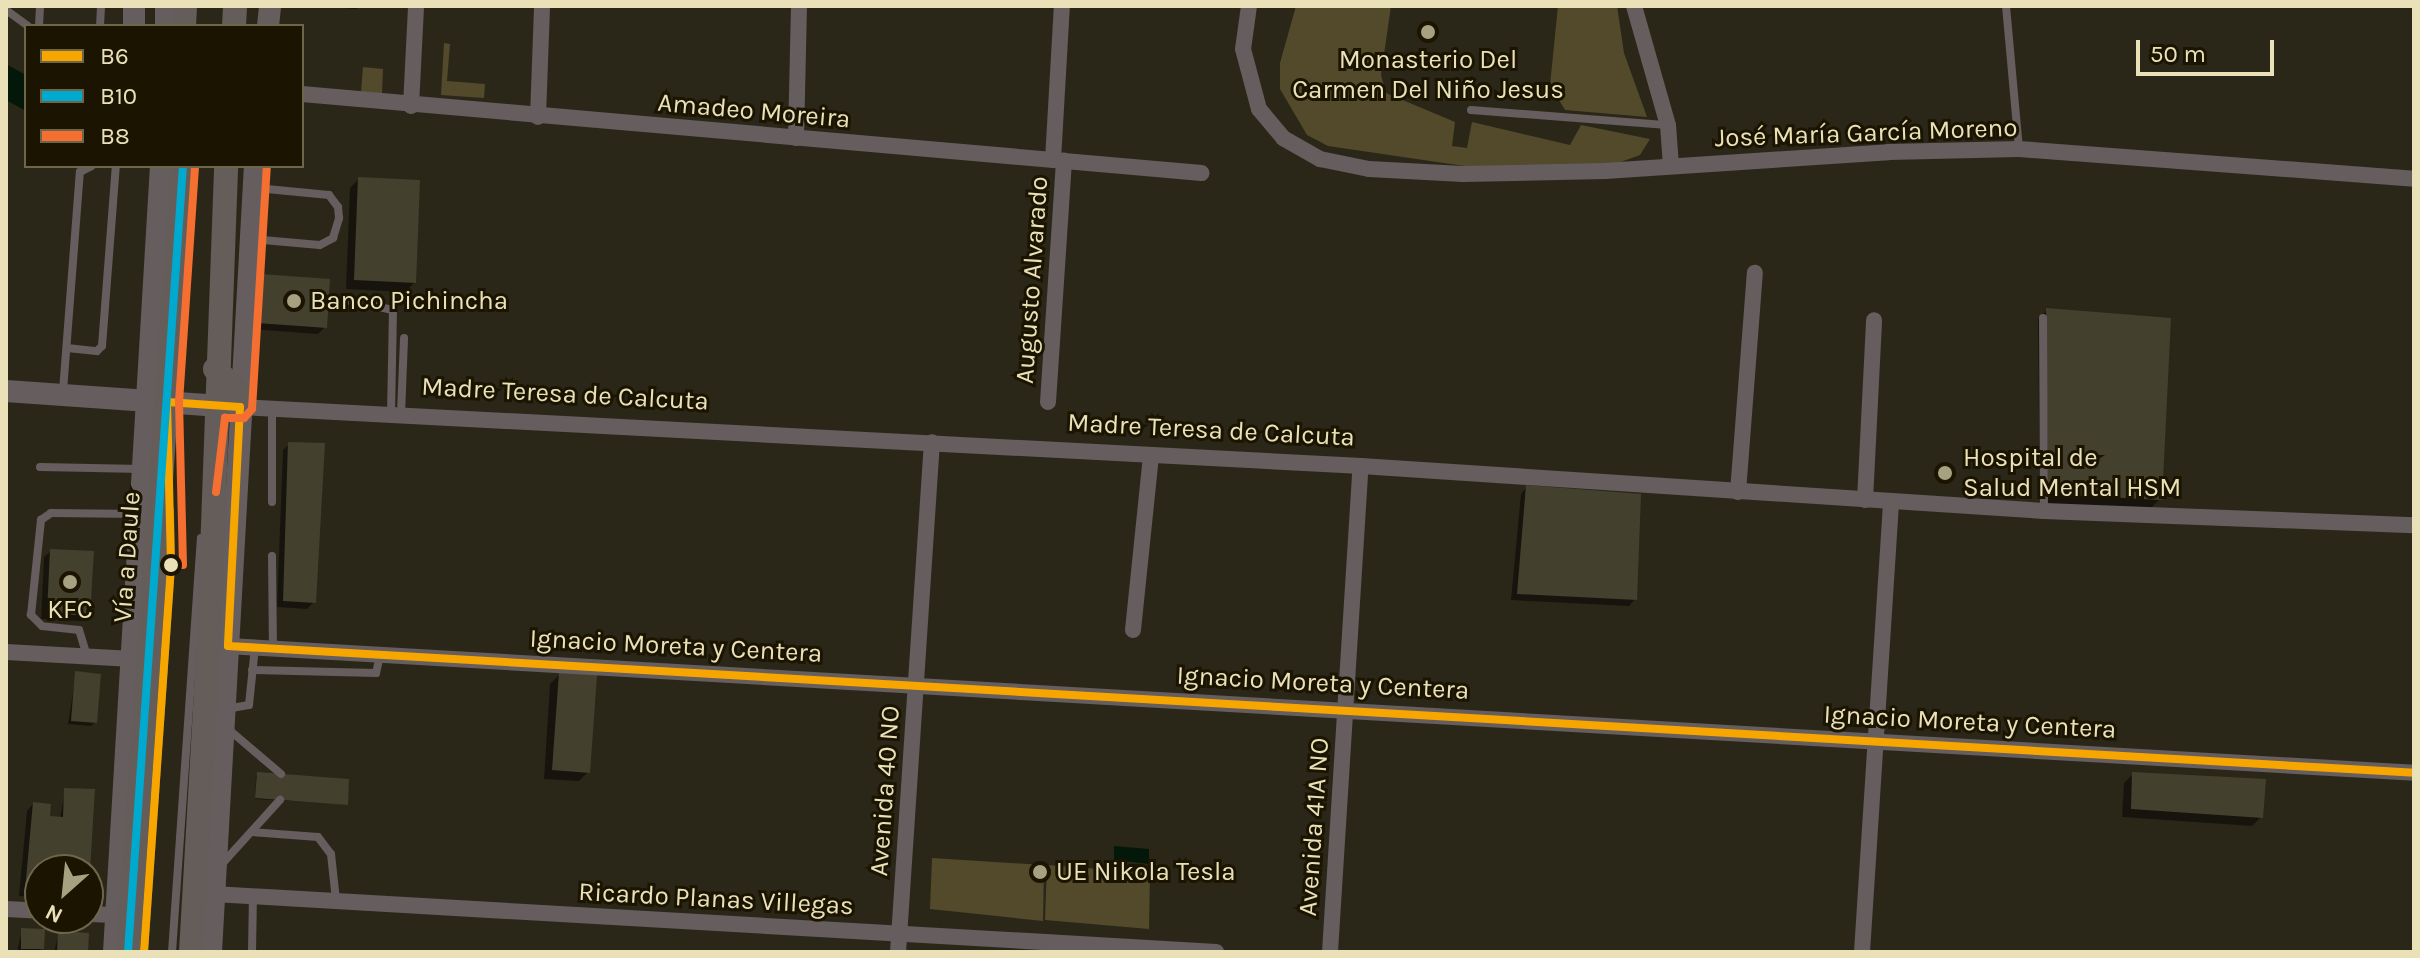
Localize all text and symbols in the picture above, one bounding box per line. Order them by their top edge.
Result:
marker: Monasterio Del Carmen Del Niño Jesus [1419,23,1437,41]
legend [24,24,304,168]
scale bar [2140,24,2278,74]
text: 50 m [2150,40,2206,68]
text: B6 [100,42,129,70]
place label: Monasterio Del Carmen Del Niño Jesus [1292,44,1564,106]
text: B10 [100,82,137,110]
street label: Amadeo Moreira [656,87,852,135]
street label: José María García Moreno [1714,112,2018,154]
text: B8 [100,122,130,150]
street label: Augusto Alvarado [1009,175,1055,385]
place label: Banco Pichincha [310,285,508,317]
marker: Banco Pichincha [285,292,303,310]
street label: Madre Teresa de Calcuta [421,371,709,417]
street label: Madre Teresa de Calcuta [1067,407,1355,453]
place label: Hospital de Salud Mental HSM [1963,442,2181,504]
marker: Hospital de Salud Mental HSM [1934,462,1956,484]
street label: Vía a Daule [107,490,147,624]
unlabelled marker [163,557,179,573]
marker: KFC [61,573,79,591]
place label: KFC [47,594,93,626]
street label: Ignacio Moreta y Centera [529,623,823,669]
street label: Ignacio Moreta y Centera [1176,660,1470,706]
street label: Ignacio Moreta y Centera [1823,699,2117,745]
street label: Avenida 40 NO [863,705,907,877]
street label: Avenida 41A NO [1292,737,1336,917]
north arrow [24,854,104,934]
place label: UE Nikola Tesla [1056,856,1236,888]
marker: UE Nikola Tesla [1031,863,1049,881]
street label: Ricardo Planas Villegas [578,876,854,922]
text: N [41,898,67,929]

